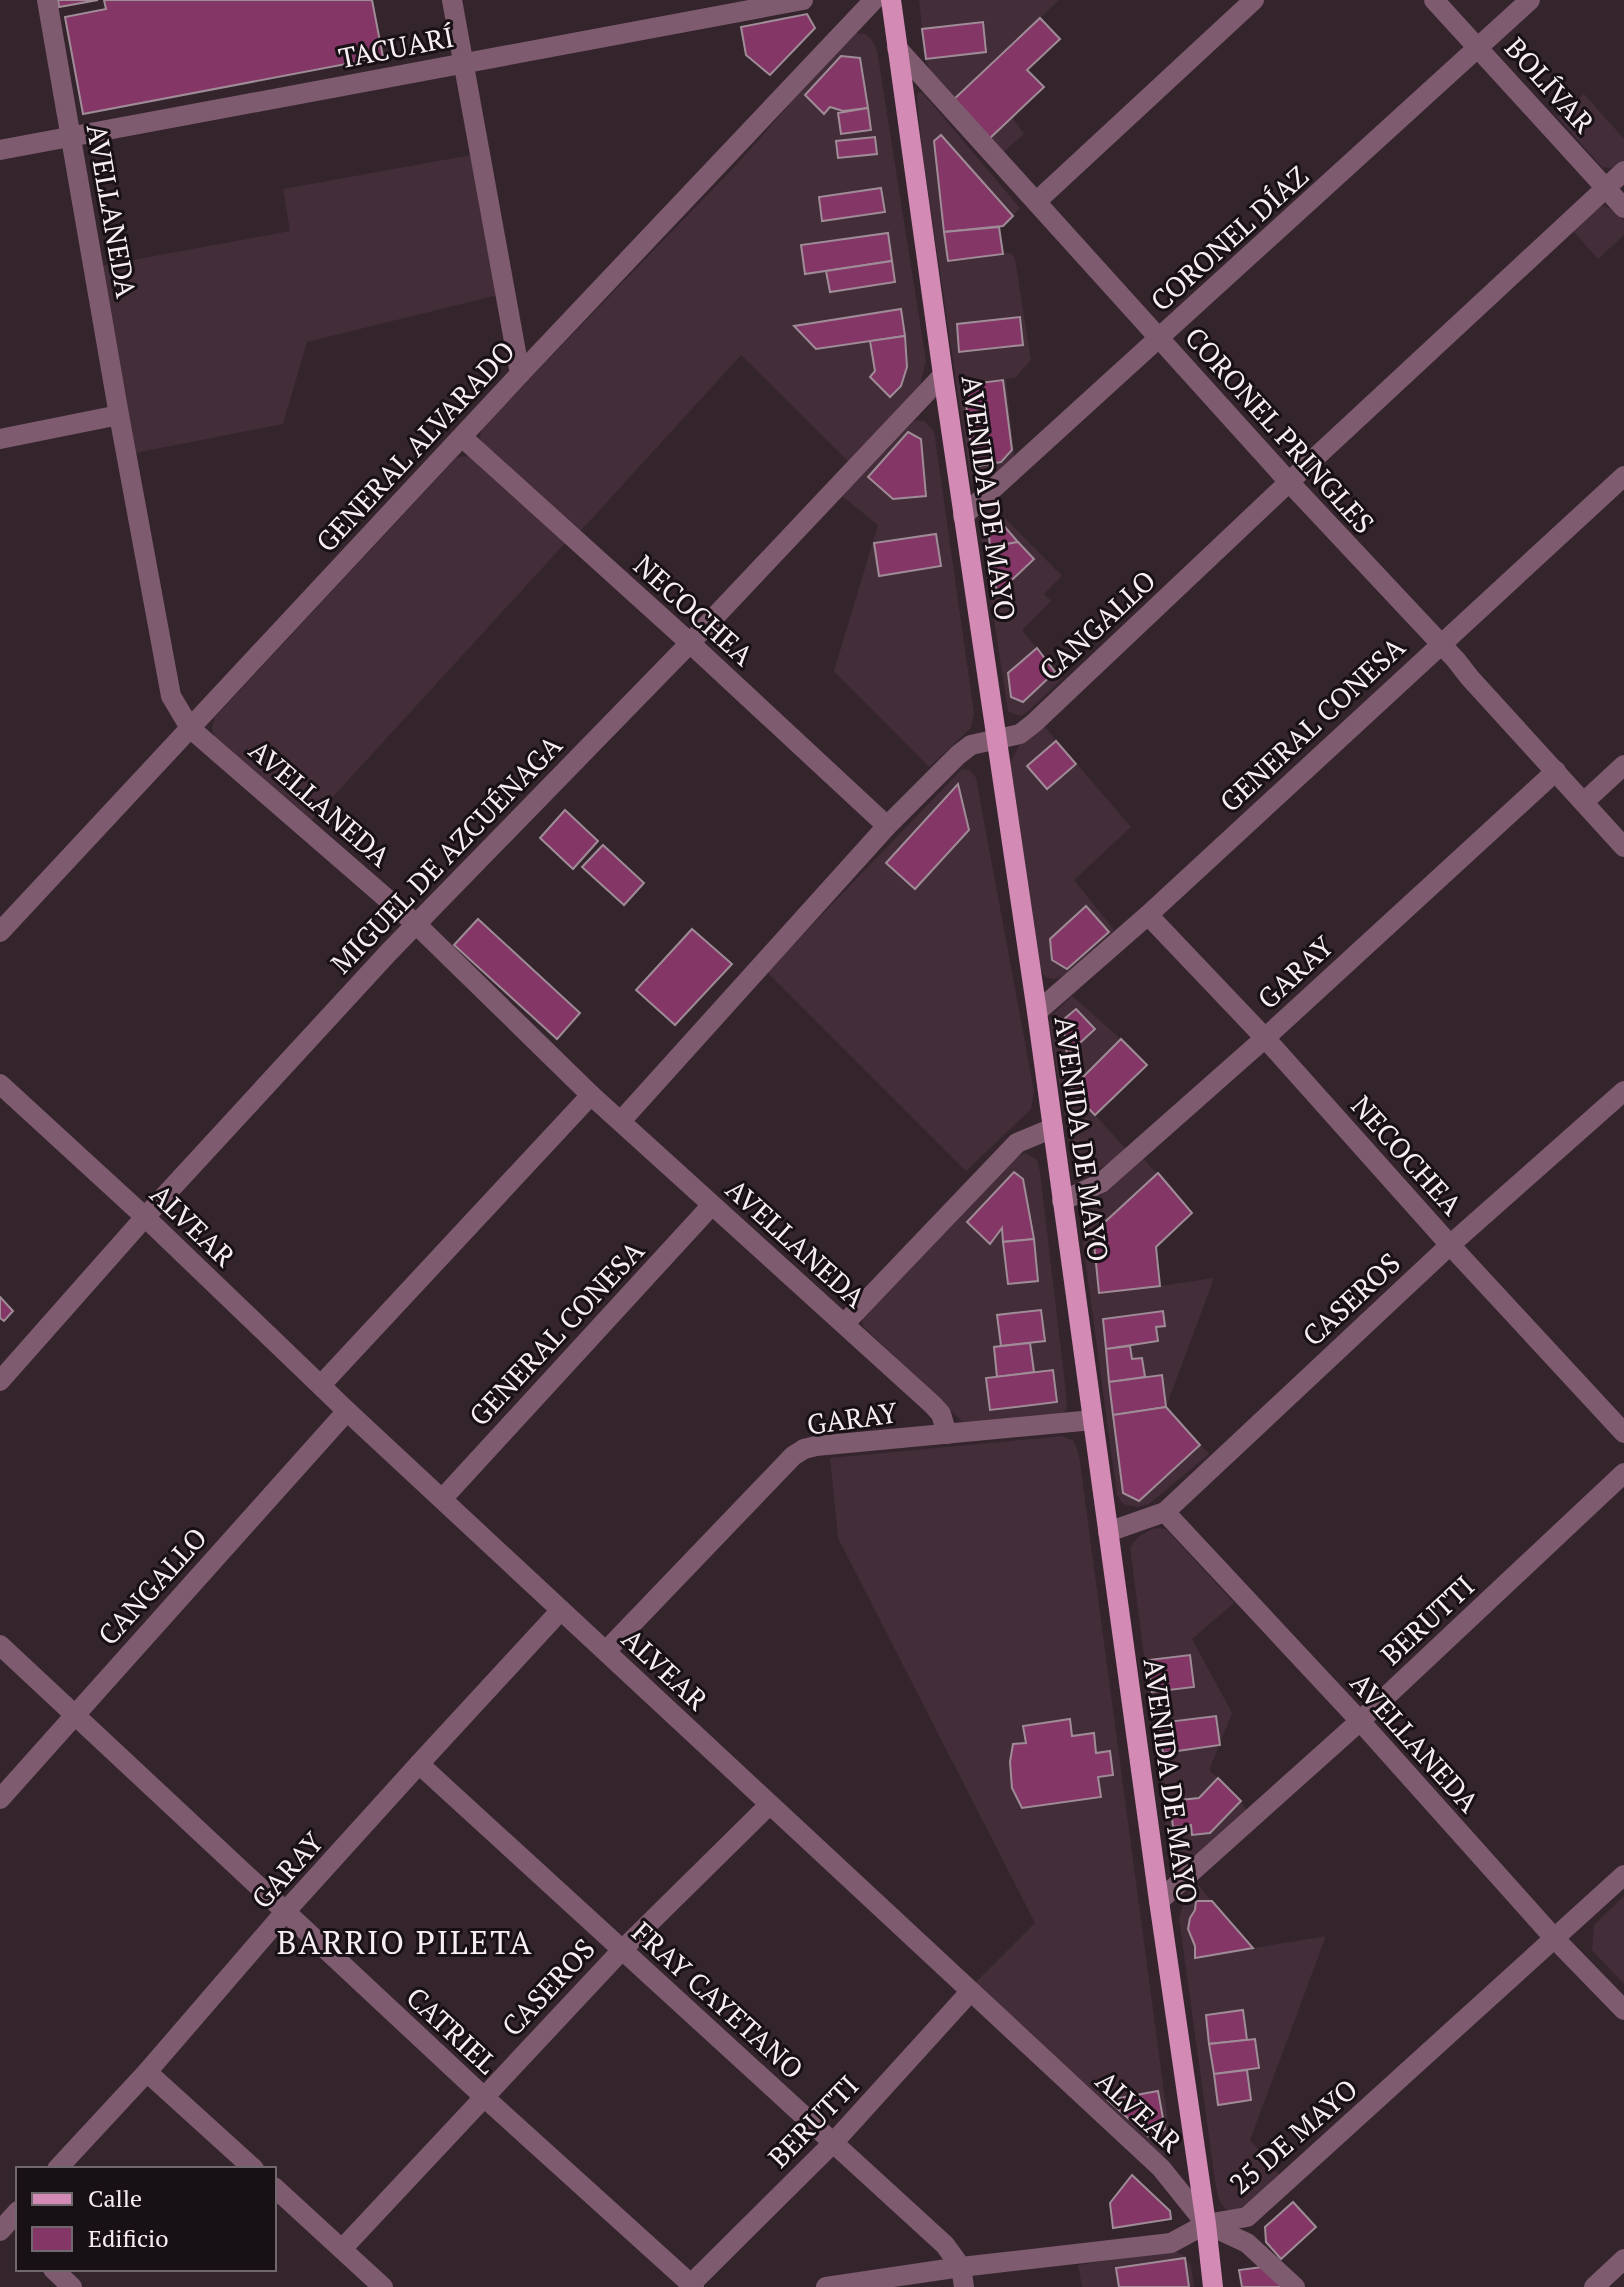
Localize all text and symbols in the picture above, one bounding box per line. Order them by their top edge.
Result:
street label: TACUARÍ [335,18,457,76]
street label: BOLÍVAR [1497,29,1603,141]
street label: AVELLANEDA [79,121,146,302]
street label: CORONEL DÍAZ [1142,157,1316,319]
street label: CORONEL PRINGLES [1177,319,1383,541]
street label: GENERAL ALVARADO [307,333,523,559]
street label: AVENIDA DE MAYO [953,373,1025,623]
street label: NECOCHEA [626,546,762,674]
street label: CANGALLO [1031,562,1163,688]
street label: GENERAL CONESA [1211,628,1413,820]
street label: MIGUEL DE AZCUÉNAGA [322,726,570,981]
street label: AVELLANEDA [242,731,399,875]
street label: GARAY [1249,927,1342,1017]
street label: AVENIDA DE MAYO [1046,1014,1118,1264]
street label: NECOCHEA [1343,1087,1471,1223]
street label: AVELLANEDA [718,1170,874,1316]
street label: ALVEAR [143,1176,243,1275]
street label: GENERAL CONESA [460,1232,652,1434]
street label: CASEROS [1294,1244,1408,1354]
street label: GARAY [804,1393,901,1443]
street label: CANGALLO [89,1519,215,1653]
street label: BERUTTI [1372,1567,1482,1673]
street label: ALVEAR [614,1620,716,1718]
street label: AVENIDA DE MAYO [1135,1656,1207,1906]
street label: AVELLANEDA [1342,1664,1488,1820]
street label: GARAY [243,1823,332,1916]
street label: FRAY CAYETANO [625,1913,811,2087]
district label: BARRIO PILETA [277,1921,533,1963]
street label: CASEROS [493,1930,603,2044]
street label: CATRIEL [399,1979,505,2081]
street label: ALVEAR [1088,2062,1190,2160]
street label: BERUTTI [760,2067,866,2175]
street label: 25 DE MAYO [1221,2070,1365,2202]
legend [16,2167,276,2271]
text: Calle [88,2182,142,2214]
text: Edificio [88,2222,169,2254]

